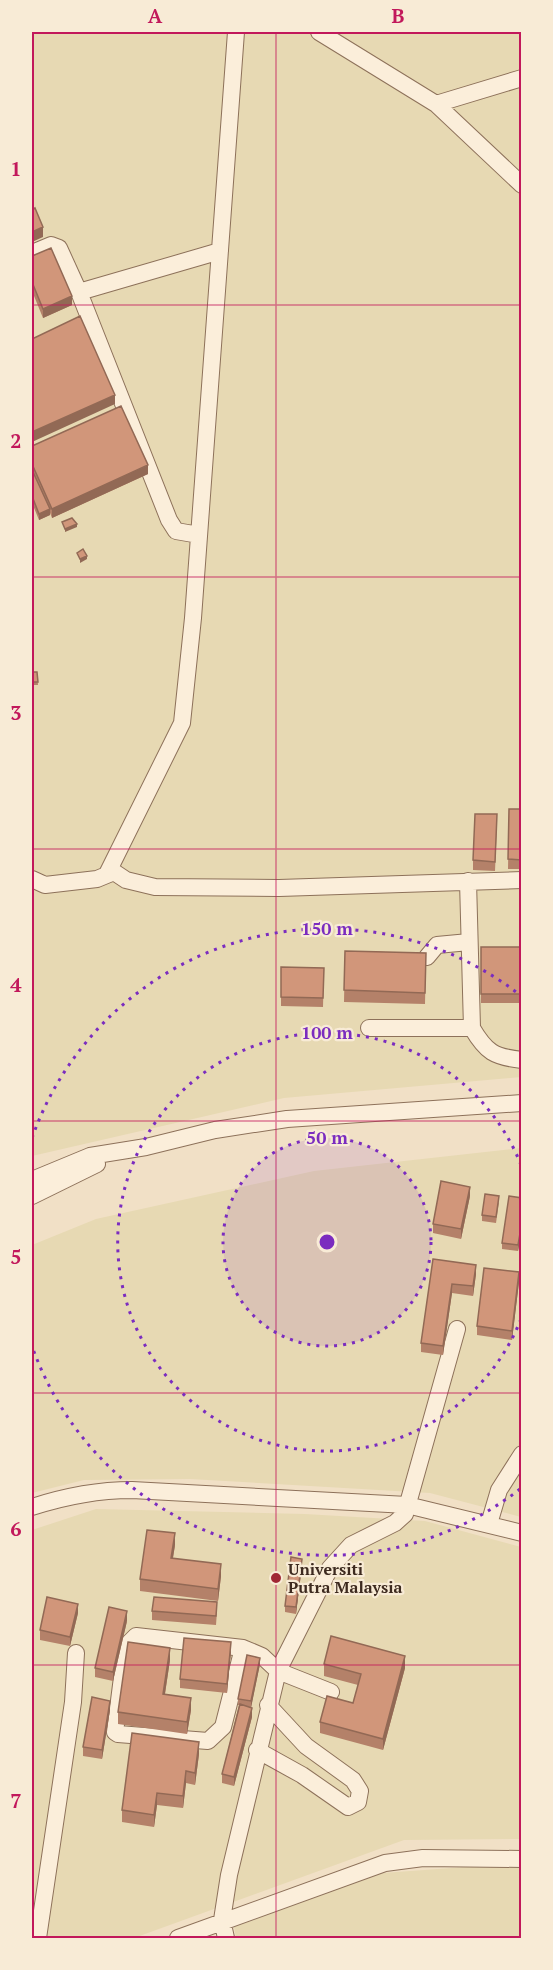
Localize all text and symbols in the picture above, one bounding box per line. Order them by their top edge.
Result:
text: A [148,2,163,29]
text: B [392,2,405,29]
text: 1 [10,155,22,182]
text: 2 [10,427,22,454]
text: 3 [10,699,22,726]
text: 150 m [301,916,353,940]
text: 4 [10,971,22,998]
text: 100 m [301,1020,353,1044]
text: 50 m [306,1125,348,1149]
centre of rings [317,1232,337,1252]
text: 5 [10,1243,22,1270]
text: 6 [10,1515,22,1542]
place label: Universiti Putra Malaysia [288,1558,403,1598]
marker: Universiti Putra Malaysia [269,1571,283,1585]
text: 7 [10,1787,22,1814]

